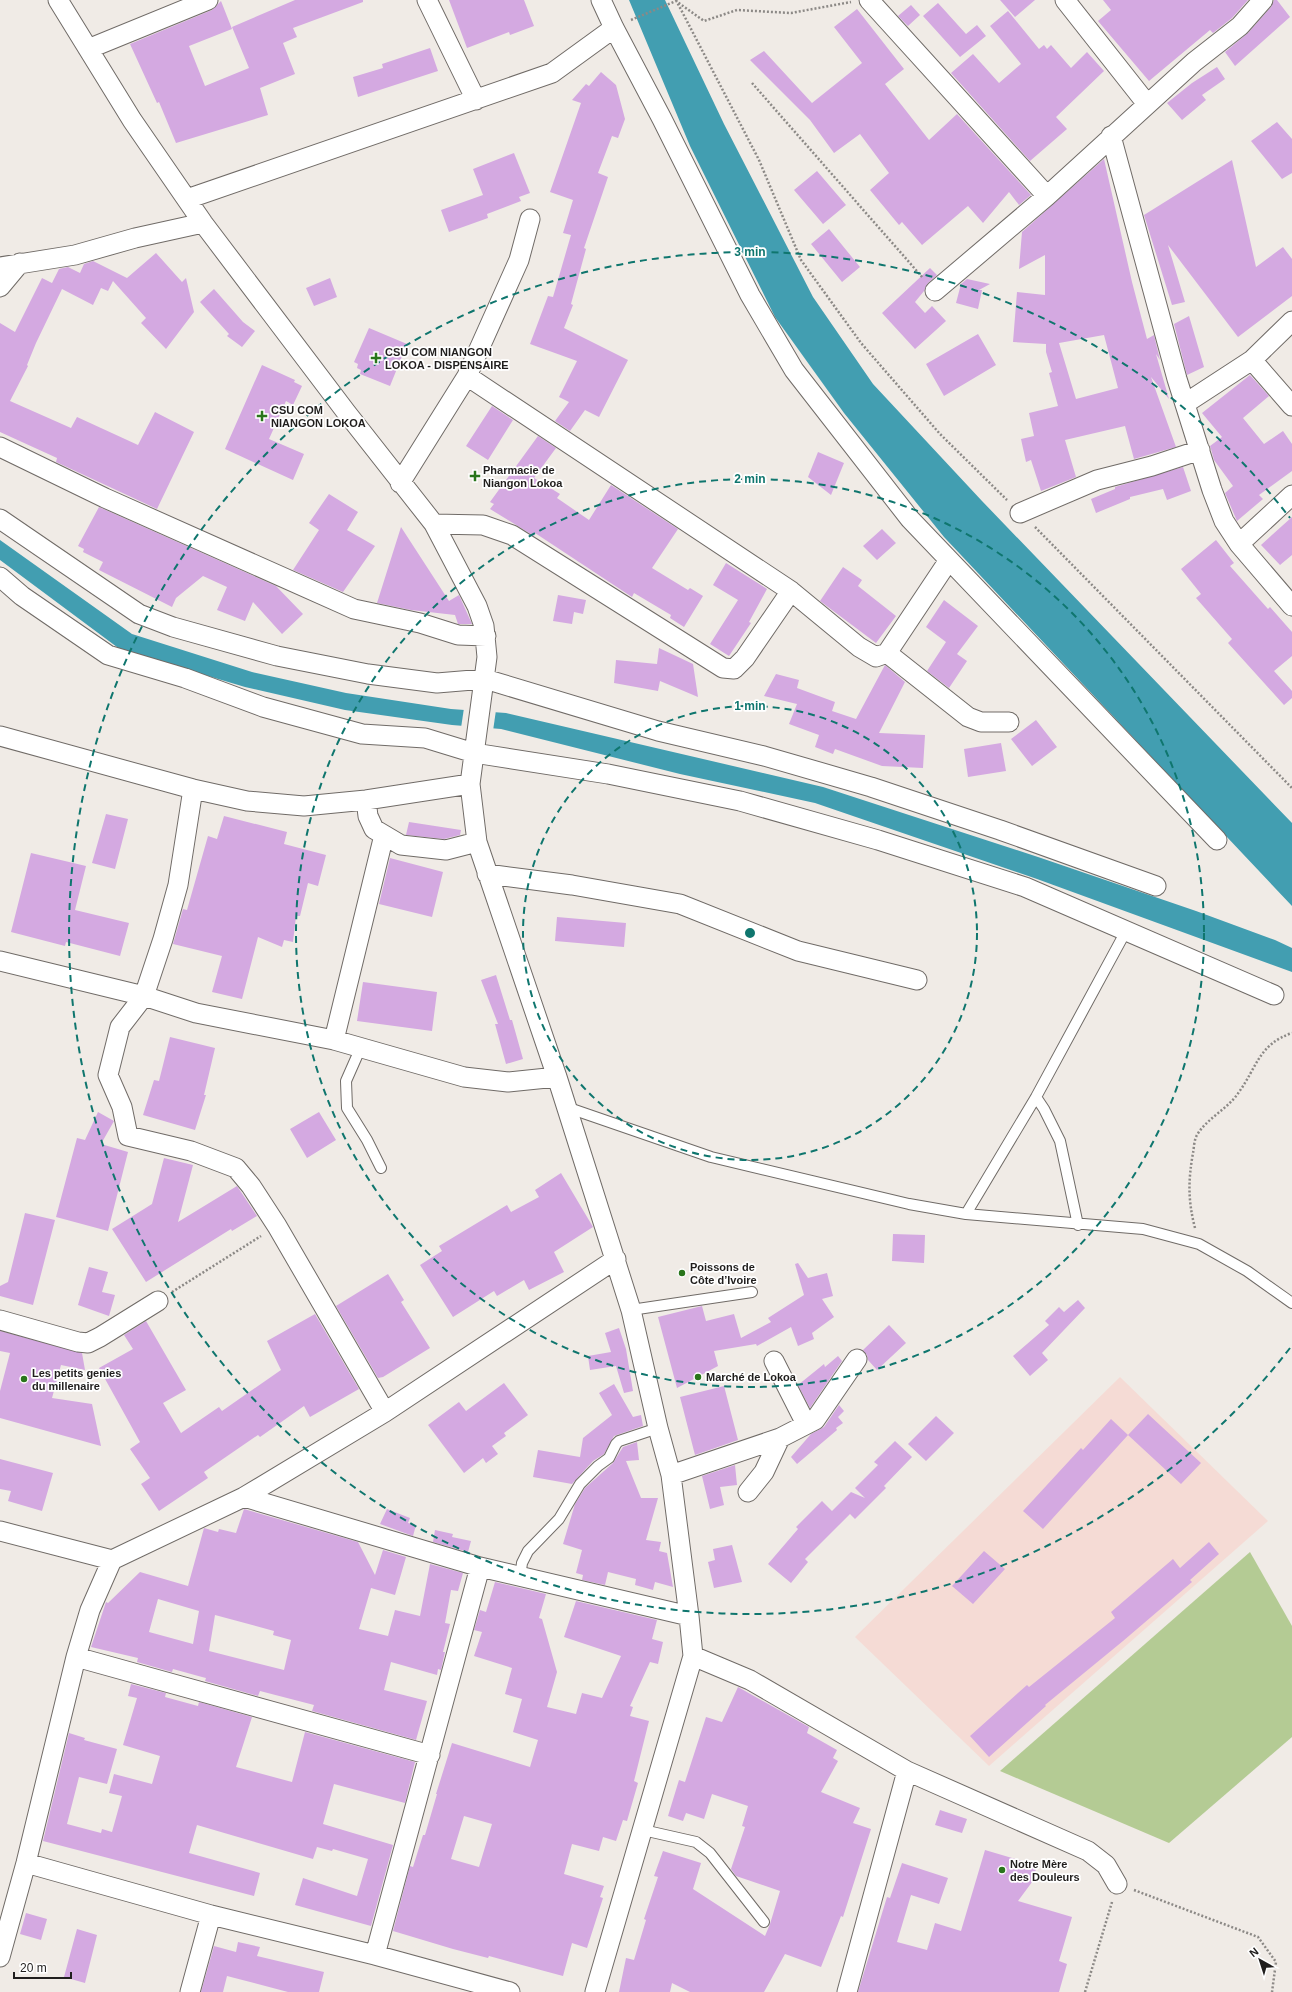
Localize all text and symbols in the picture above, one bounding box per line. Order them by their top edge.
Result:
text: 3 min [734,245,766,259]
place label: CSU COM NIANGON LOKOA - DISPENSAIRE [385,346,509,371]
marker: CSU COM NIANGON LOKOA - DISPENSAIRE [370,352,382,364]
place label: CSU COM NIANGON LOKOA [271,404,366,429]
marker: CSU COM NIANGON LOKOA [256,410,268,422]
place label: Pharmacie de Niangon Lokoa [483,464,563,489]
marker: Pharmacie de Niangon Lokoa [470,471,480,481]
text: 2 min [734,472,766,486]
text: 1 min [734,699,766,713]
centre of rings [743,926,757,940]
place label: Poissons de Côte d’Ivoire [690,1261,757,1286]
marker: Poissons de Côte d’Ivoire [677,1268,687,1278]
place label: Les petits genies du millenaire [32,1367,121,1392]
place label: Marché de Lokoa [706,1371,797,1383]
marker: Marché de Lokoa [693,1372,703,1382]
marker: Les petits genies du millenaire [19,1374,29,1384]
place label: Notre Mère des Douleurs [1010,1858,1080,1883]
marker: Notre Mère des Douleurs [997,1865,1007,1875]
north arrow [1240,1940,1280,1980]
text: N [1247,1945,1261,1959]
scale bar [14,1954,71,1980]
text: 20 m [20,1961,47,1975]

